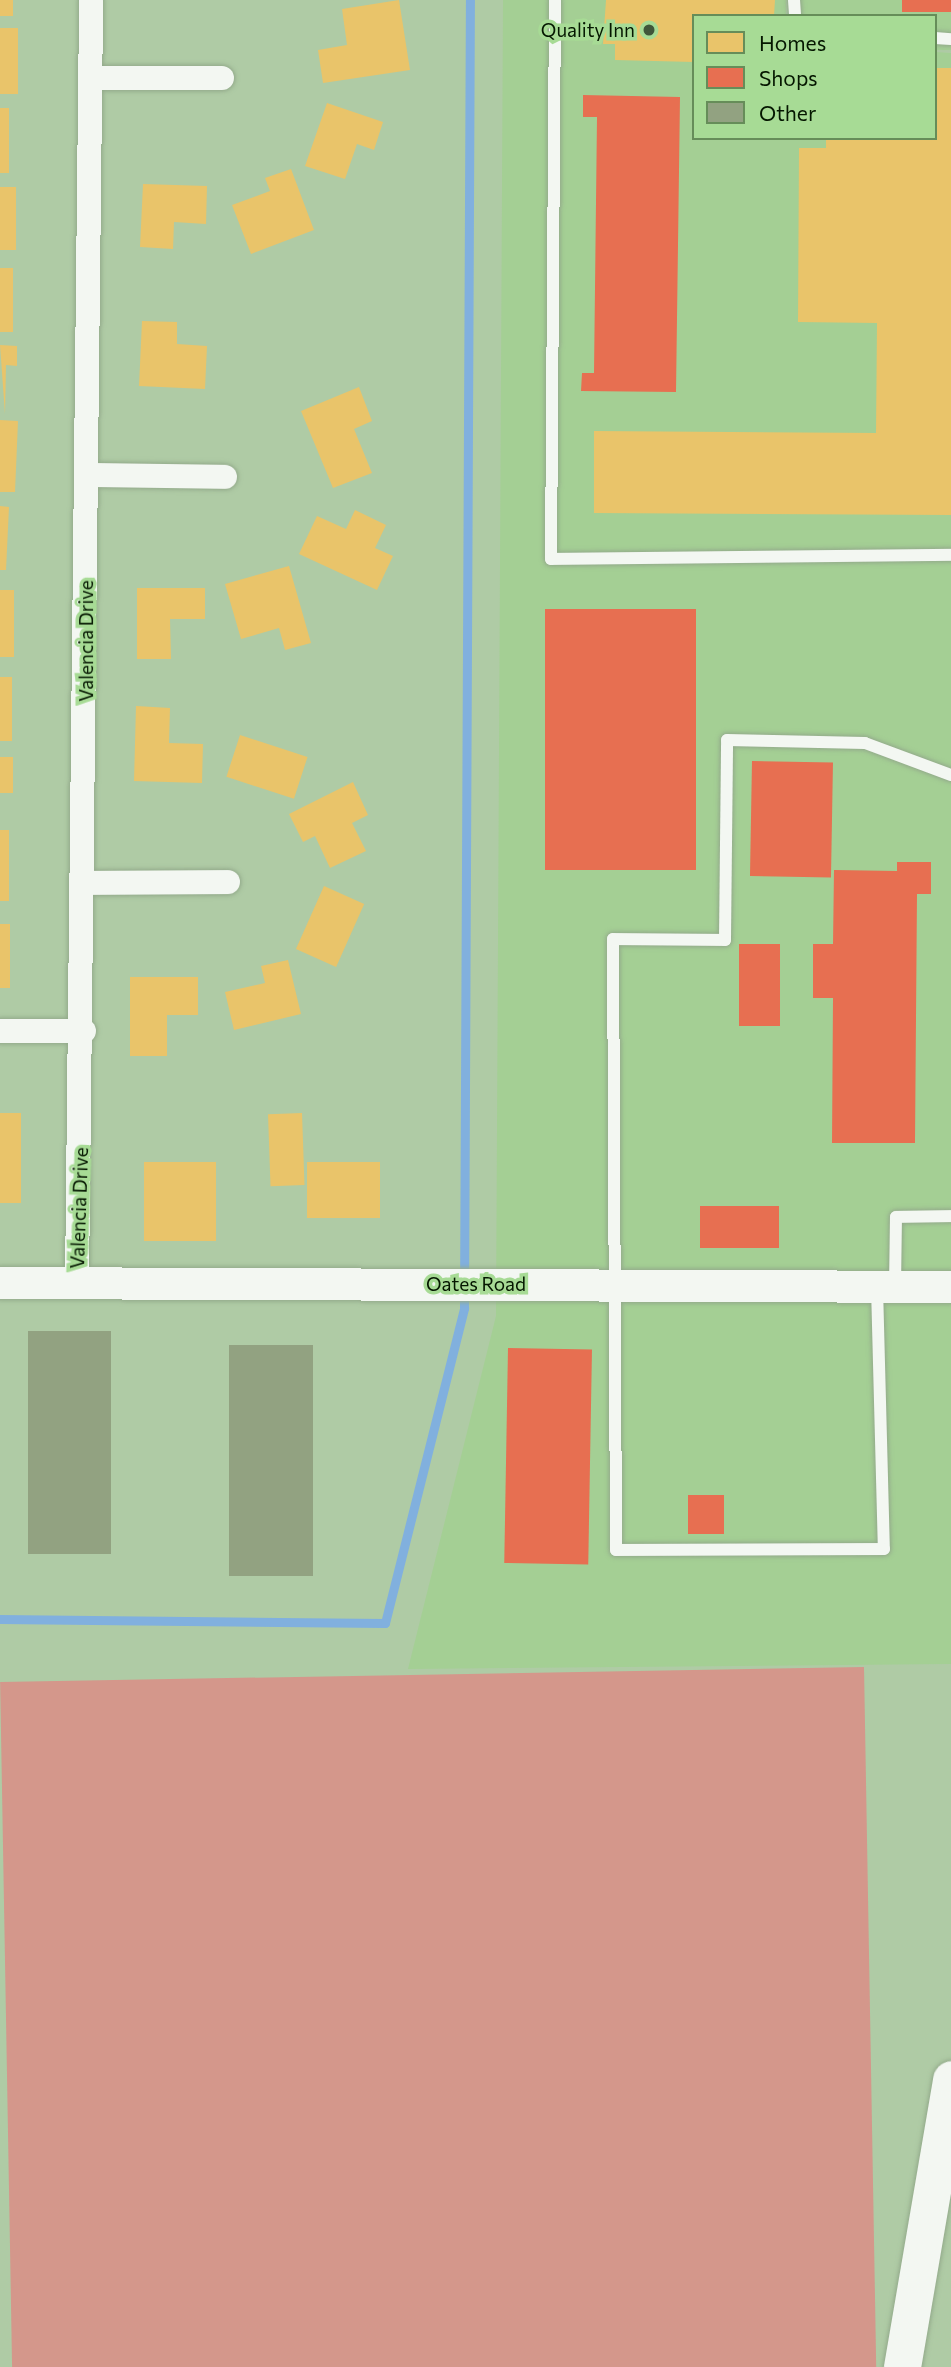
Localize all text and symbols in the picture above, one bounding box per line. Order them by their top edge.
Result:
legend [692,14,937,140]
place label: Quality Inn [541,19,635,41]
marker: Quality Inn [641,22,657,38]
text: Homes [759,30,826,55]
text: Shops [759,65,818,90]
text: Other [759,100,816,125]
street label: Valencia Drive [75,580,97,702]
street label: Valencia Drive [65,1147,93,1269]
street label: Oates Road [426,1273,526,1295]

